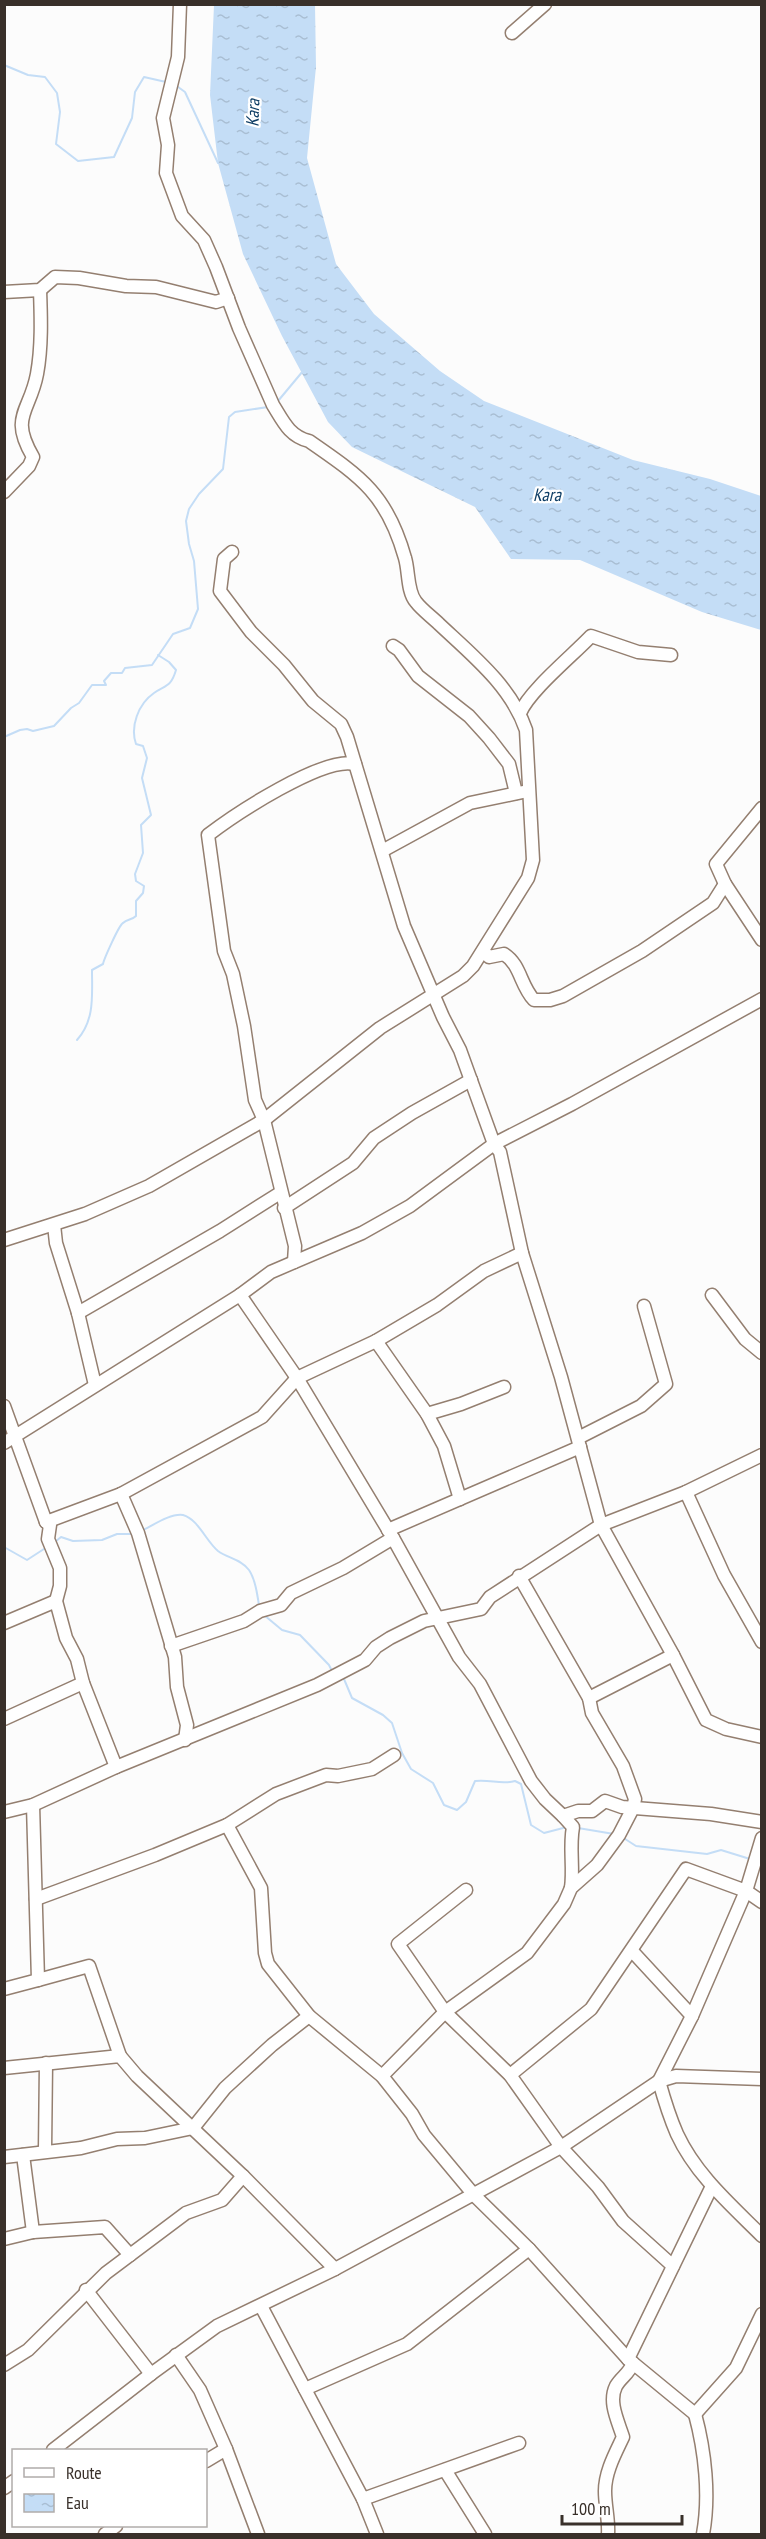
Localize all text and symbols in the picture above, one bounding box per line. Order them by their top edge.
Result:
water label: Kara [241,98,265,127]
water label: Kara [533,483,562,506]
legend [12,2449,207,2527]
text: Route [66,2461,102,2484]
scale bar [562,2488,682,2526]
text: Eau [66,2491,89,2514]
text: 100 m [571,2497,611,2520]

